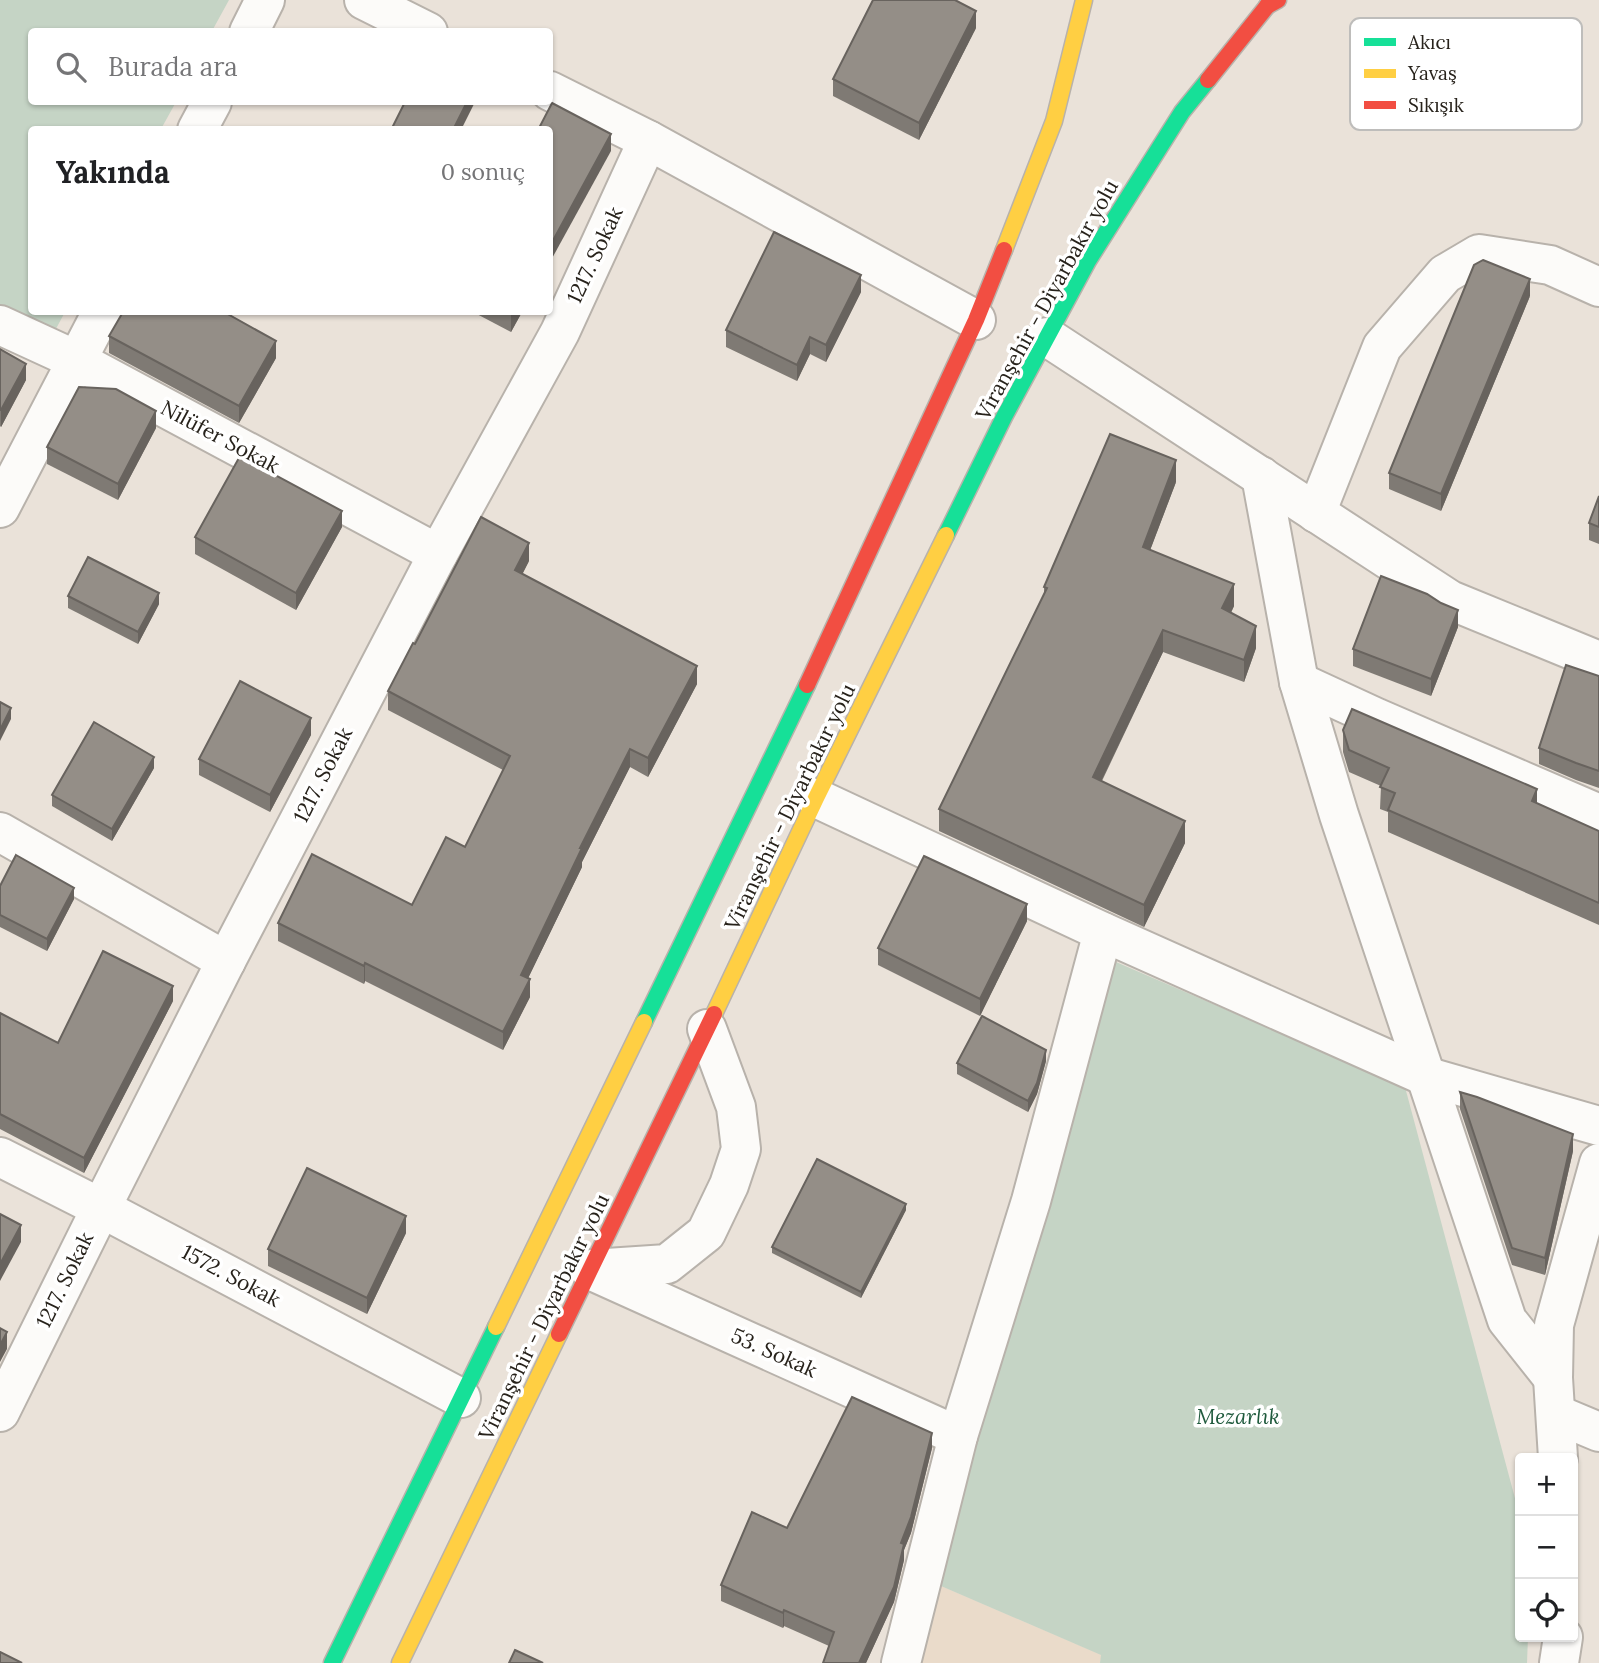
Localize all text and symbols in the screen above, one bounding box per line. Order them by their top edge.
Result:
legend [1350,18,1582,130]
search box [28,28,553,105]
text: Akıcı [1407,30,1451,54]
icon: search [52,48,90,86]
text: Burada ara [108,50,238,83]
text: Yavaş [1407,61,1457,85]
text: Sıkışık [1408,93,1465,117]
text: Yakında [56,153,170,191]
text: 0 sonuç [441,157,525,186]
street label: Viranşehir - Diyarbakır yolu [969,175,1124,426]
street label: 1217. Sokak [560,201,629,307]
street label: Nilüfer Sokak [156,394,285,480]
street label: Viranşehir - Diyarbakır yolu [718,679,861,935]
street label: 1217. Sokak [287,722,358,827]
street label: Viranşehir - Diyarbakır yolu [472,1189,615,1445]
street label: 1217. Sokak [30,1227,100,1332]
street label: 1572. Sokak [177,1238,286,1313]
street label: 53. Sokak [727,1322,822,1384]
park label: Mezarlık [1196,1403,1280,1430]
map controls [1515,1453,1578,1642]
button: + [1515,1453,1578,1516]
button: − [1515,1516,1578,1579]
button: locate [1515,1579,1578,1642]

